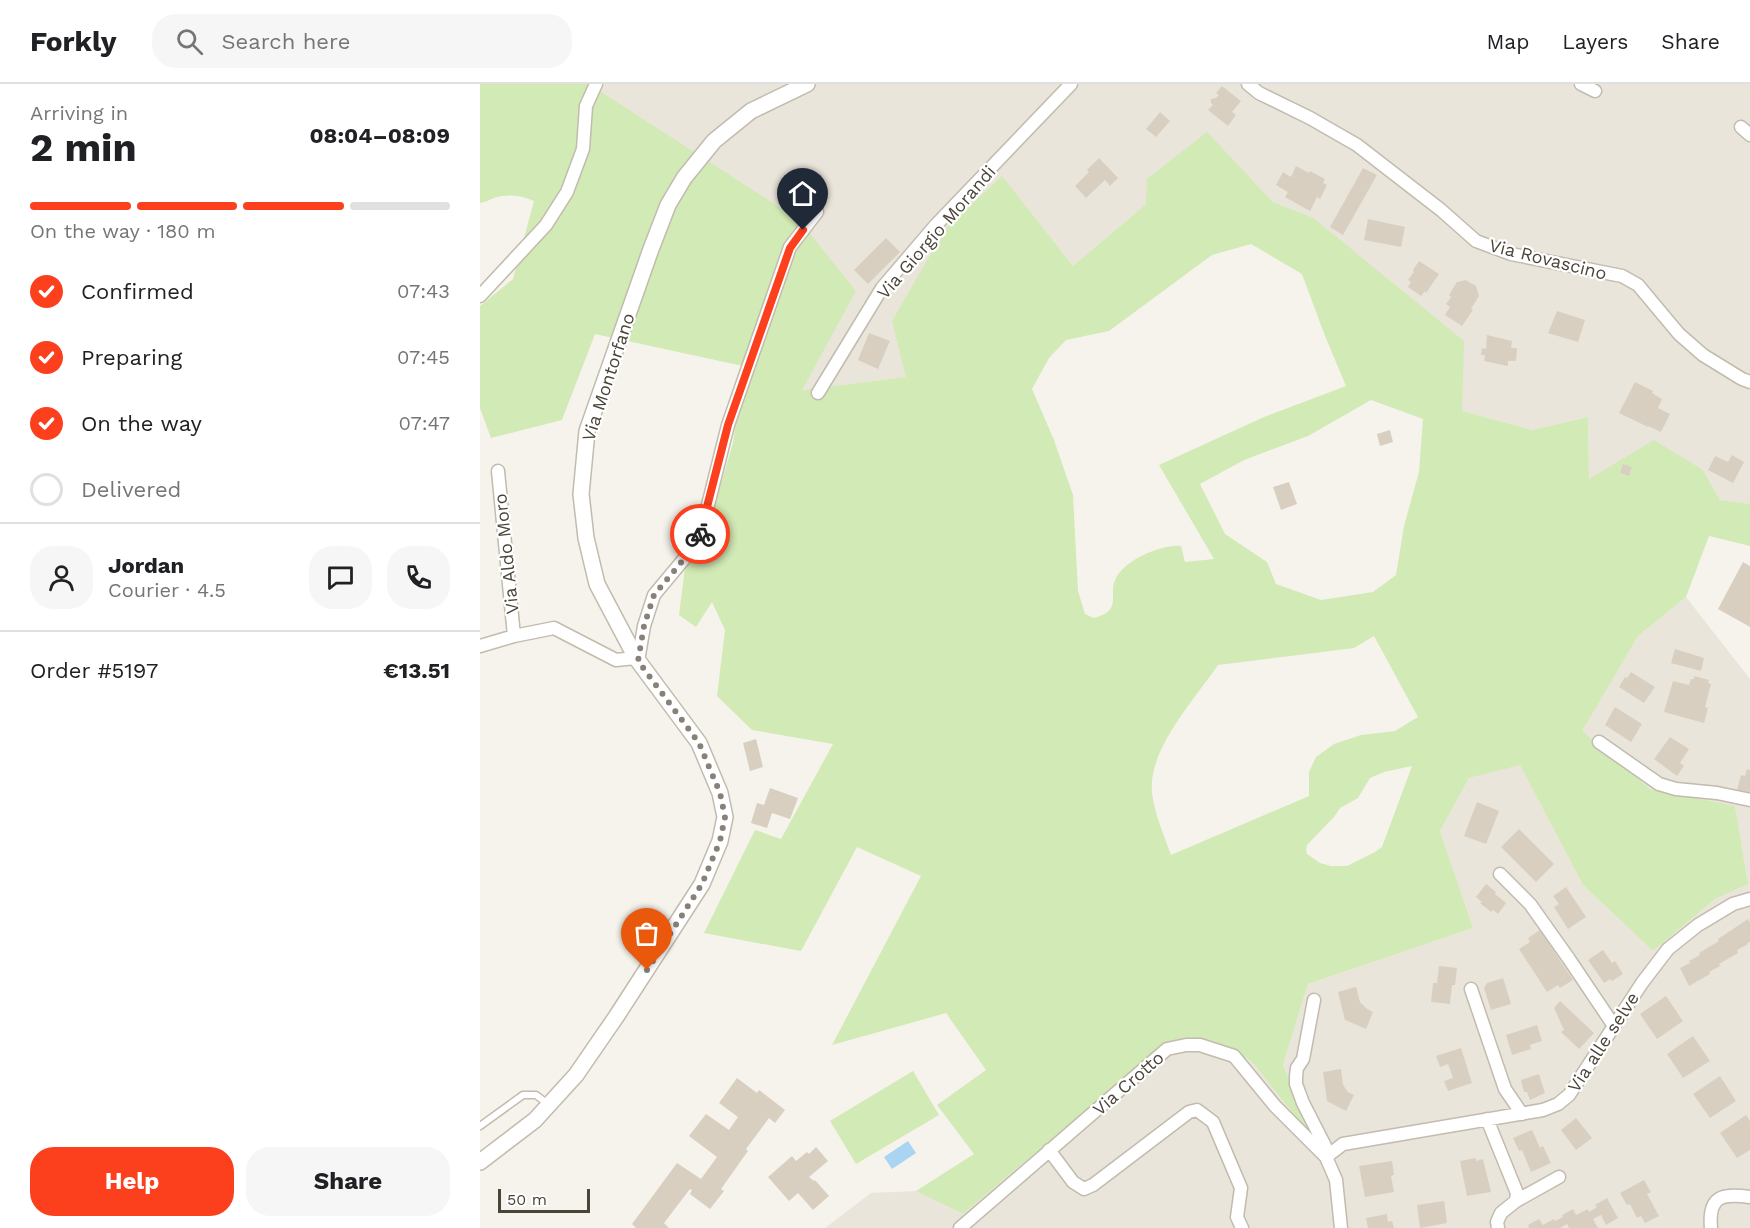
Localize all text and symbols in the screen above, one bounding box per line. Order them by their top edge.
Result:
search box [152,14,572,68]
text: Forkly [30,25,116,58]
icon: search [173,25,206,58]
text: Search here [221,29,350,54]
text: Map [1486,29,1529,54]
text: Layers [1562,29,1628,54]
text: Share [1661,29,1720,54]
text: Arriving in [30,101,128,125]
text: 08:04–08:09 [309,123,450,148]
text: 2 min [30,125,137,170]
street label: Via Giorgio Morandi [872,161,1000,303]
pin [777,168,828,230]
icon: home [786,177,819,210]
text: On the way · 180 m [30,219,216,243]
street label: Via Rovascino [1487,234,1609,284]
icon: check [30,275,63,308]
text: Confirmed [81,279,194,304]
text: 07:43 [397,279,450,303]
street label: Via Montorfano [577,310,639,444]
icon: check [30,341,63,374]
text: Preparing [81,345,182,370]
text: 07:45 [397,345,450,369]
icon: check [30,407,63,440]
text: On the way [81,411,202,436]
text: 07:47 [398,411,450,435]
text: Delivered [81,477,181,502]
street label: Via Aldo Moro [489,493,523,615]
courier [670,504,730,564]
icon: bike [684,518,717,551]
button: person [30,546,93,609]
button: chat [309,546,372,609]
button: phone [387,546,450,609]
text: Jordan [108,553,184,578]
text: Courier · 4.5 [108,578,226,602]
text: Order #5197 [30,658,158,683]
text: €13.51 [383,658,450,683]
pin [621,908,672,970]
icon: bag [630,917,663,950]
street label: Via alle selve [1563,988,1643,1096]
street label: Via Crotto [1088,1046,1168,1120]
button: Help [30,1147,234,1216]
button: Share [246,1147,450,1216]
scale bar [498,1186,590,1214]
text: 50 m [507,1190,547,1209]

